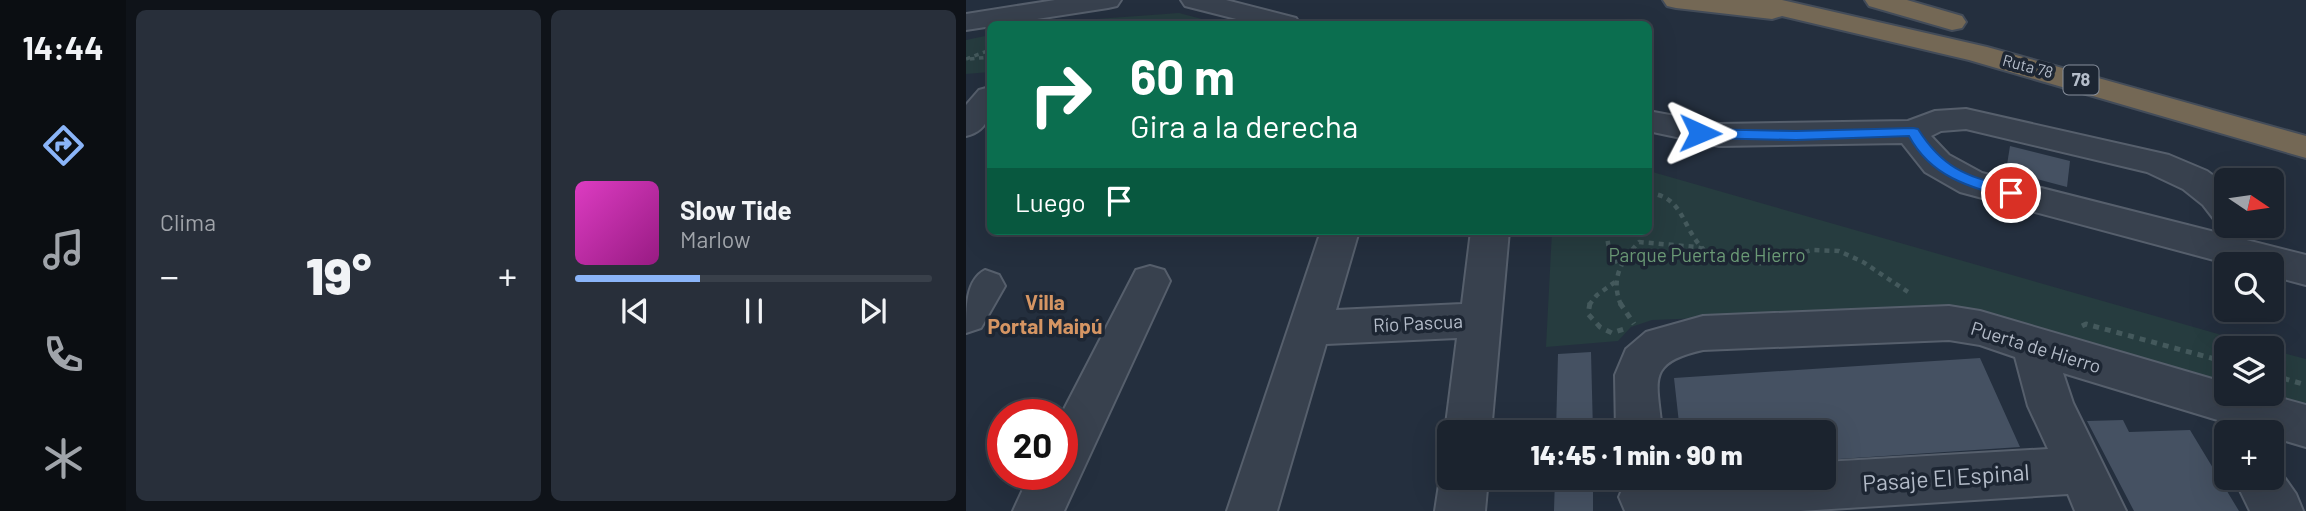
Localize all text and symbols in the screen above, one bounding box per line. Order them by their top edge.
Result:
text: 14:44 [22,28,104,66]
text: 60 m [1130,46,1235,105]
icon: right [1015,49,1106,140]
street label: Ruta 78 [2001,50,2055,81]
road number: 78 [2064,66,2098,94]
position arrow [1663,96,1737,170]
text: Gira a la derecha [1130,106,1358,144]
icon: directions [39,121,88,170]
pin [1981,163,2041,223]
north arrow [2214,168,2284,238]
map controls [2214,168,2284,490]
icon: arrive [1992,174,2030,212]
icon: arrive [1100,182,1138,220]
text: Luego [1015,186,1086,217]
text: Slow Tide [680,194,792,225]
text: Clima [160,208,216,236]
icon: music [39,225,88,274]
text: Marlow [680,225,751,253]
text: 19° [306,243,371,305]
park label: Parque Puerta de Hierro [1608,243,1806,266]
text: − [160,252,179,298]
text: + [498,252,517,298]
button: search [2214,252,2284,322]
district label: Villa Portal Maipú [987,289,1103,338]
icon: previous [616,292,654,330]
icon: pause [735,292,773,330]
icon: next [854,292,892,330]
street label: Río Pascua [1373,309,1463,336]
street label: Puerta de Hierro [1968,316,2104,377]
icon: phone [39,330,88,379]
button: layers [2214,336,2284,406]
speed limit sign: 20 [987,399,1078,490]
button: + [2214,420,2284,490]
icon: climate [39,434,88,483]
text: 14:45 · 1 min · 90 m [1530,439,1743,470]
street label: Pasaje El Espinal [1861,457,2030,497]

